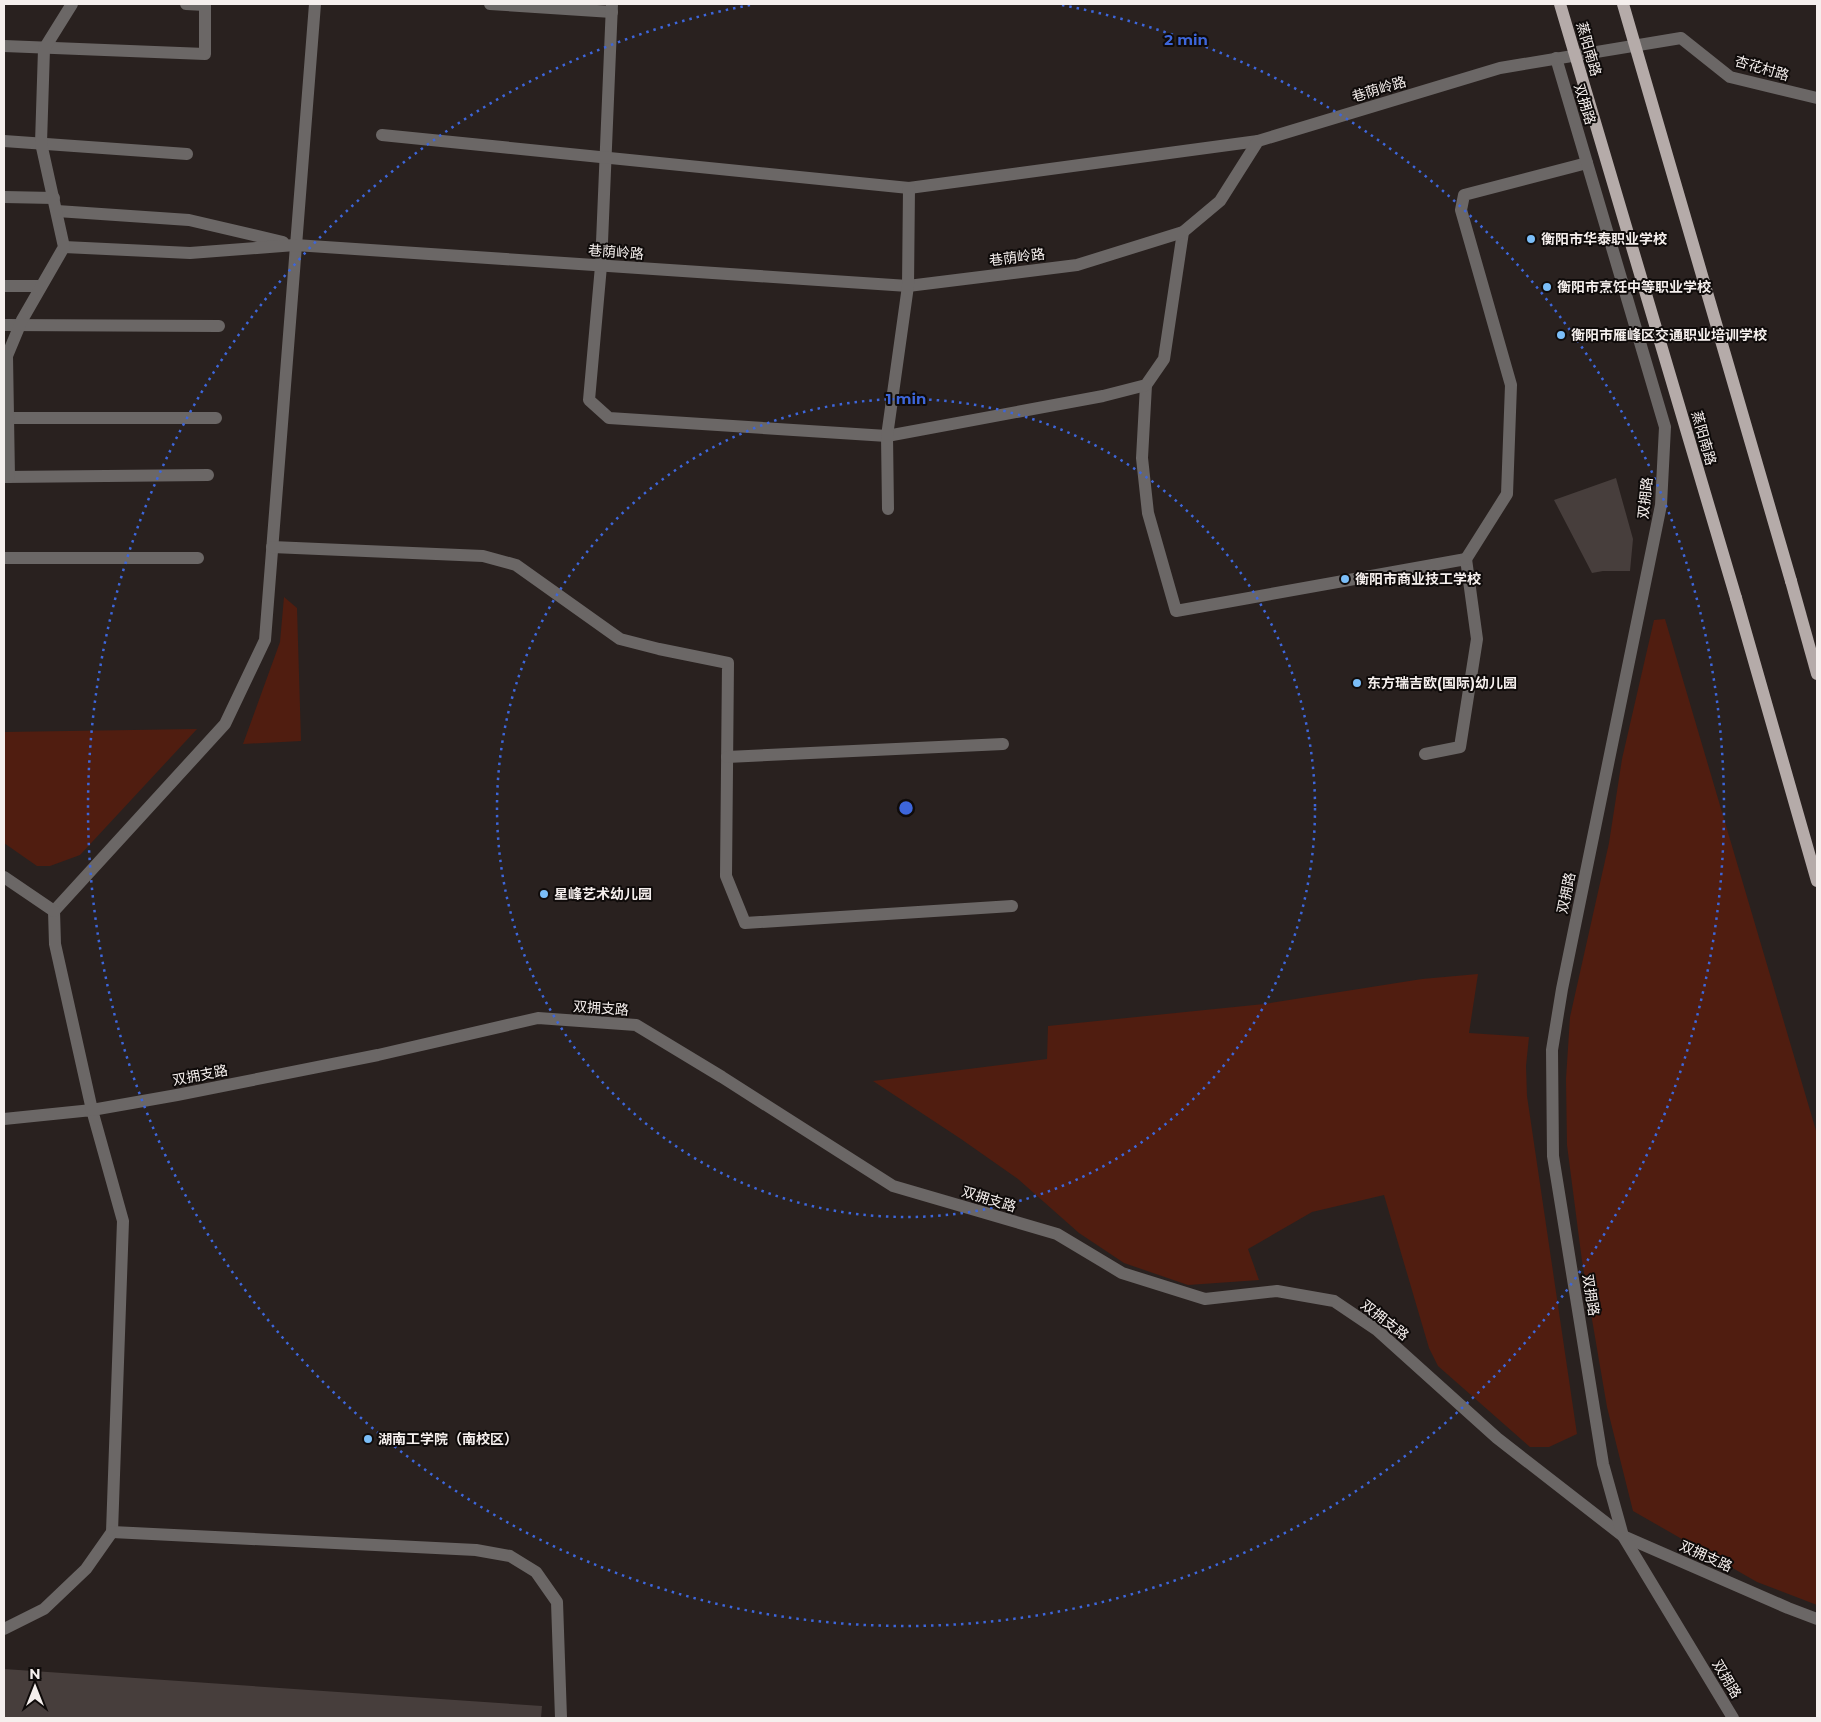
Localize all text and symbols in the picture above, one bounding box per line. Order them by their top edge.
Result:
street label: 蒸阳南路 [1573,20,1605,78]
text: 2 min [1164,30,1208,49]
street label: 杏花村路 [1733,52,1791,84]
street label: 巷荫岭路 [1350,72,1408,106]
street label: 双拥路 [1570,81,1600,127]
place label: 衡阳市华泰职业学校 [1541,230,1667,248]
marker: 衡阳市华泰职业学校 [1525,233,1537,245]
street label: 巷荫岭路 [587,241,645,263]
street label: 巷荫岭路 [988,245,1046,269]
place label: 衡阳市烹饪中等职业学校 [1557,278,1711,296]
marker: 衡阳市烹饪中等职业学校 [1541,281,1553,293]
place label: 衡阳市雁峰区交通职业培训学校 [1571,326,1767,344]
marker: 衡阳市雁峰区交通职业培训学校 [1555,329,1567,341]
text: 1 min [886,389,926,408]
street label: 蒸阳南路 [1688,409,1720,467]
street label: 双拥路 [1634,476,1656,520]
place label: 衡阳市商业技工学校 [1355,570,1481,588]
marker: 衡阳市商业技工学校 [1339,573,1351,585]
place label: 东方瑞吉欧(国际)幼儿园 [1367,674,1517,692]
marker: 东方瑞吉欧(国际)幼儿园 [1351,677,1363,689]
centre of rings [897,799,915,817]
street label: 双拥路 [1553,871,1579,915]
place label: 星峰艺术幼儿园 [554,885,652,903]
marker: 星峰艺术幼儿园 [538,888,550,900]
street label: 双拥支路 [572,997,630,1019]
street label: 双拥支路 [171,1061,229,1089]
street label: 双拥支路 [960,1182,1018,1216]
street label: 双拥路 [1579,1273,1603,1317]
street label: 双拥支路 [1357,1296,1413,1344]
place label: 湖南工学院（南校区） [378,1430,518,1448]
marker: 湖南工学院（南校区） [362,1433,374,1445]
street label: 双拥支路 [1677,1536,1735,1576]
street label: 双拥路 [1708,1656,1746,1702]
north arrow [10,1662,60,1712]
text: N [29,1665,41,1683]

